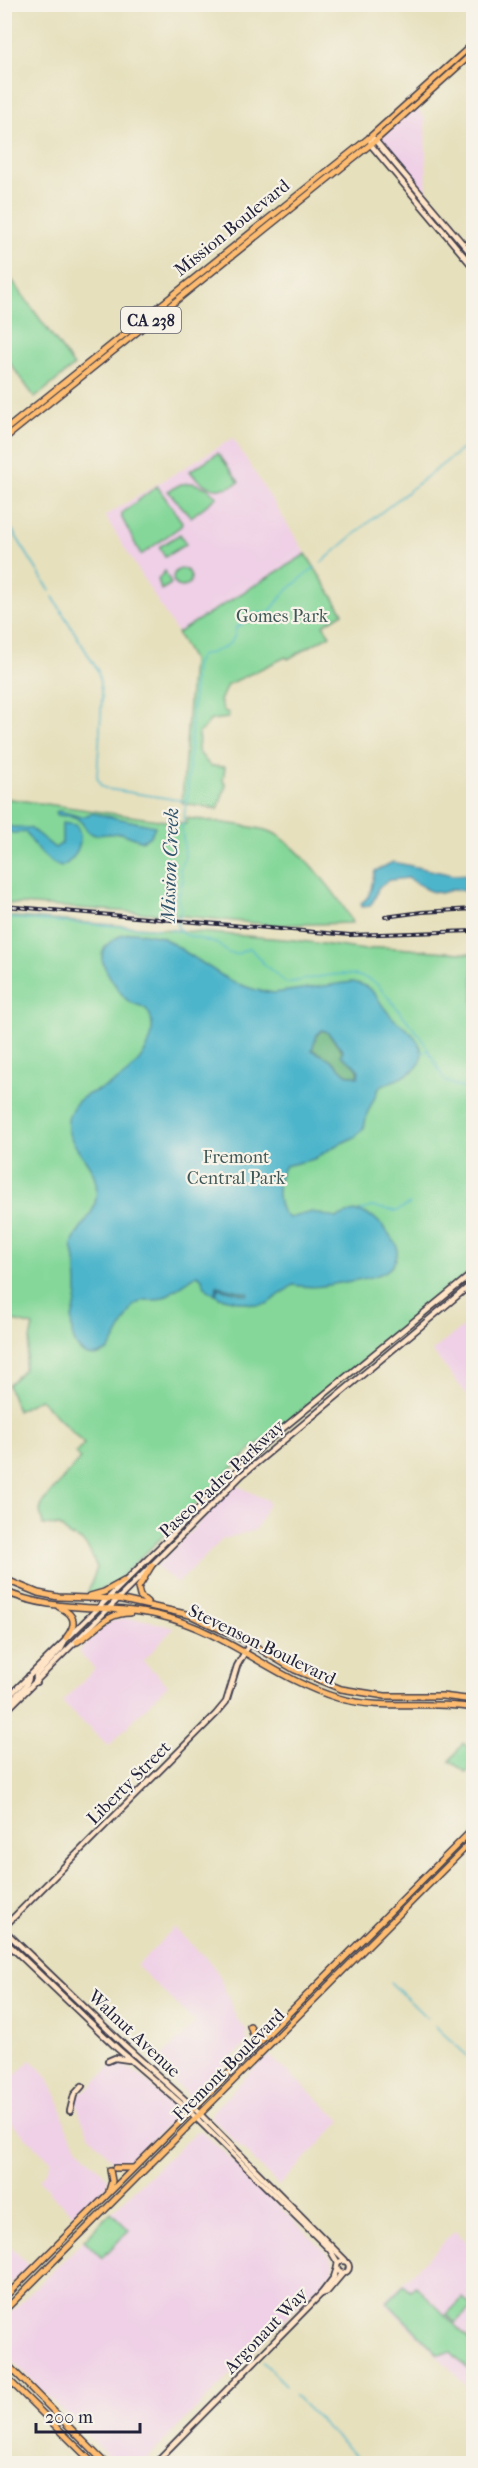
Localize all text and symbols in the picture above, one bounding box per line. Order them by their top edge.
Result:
street label: Mission Boulevard [170,175,294,281]
road number: CA 238 [121,307,181,333]
park label: Gomes Park [236,606,329,627]
water label: Mission Creek [156,807,183,925]
park label: Fremont Central Park [187,1147,286,1189]
street label: Paseo Padre Parkway [155,1415,290,1542]
street label: Stevenson Boulevard [185,1600,339,1690]
street label: Liberty Street [83,1736,176,1829]
street label: Walnut Avenue [83,1985,185,2082]
street label: Fremont Boulevard [169,2005,289,2125]
street label: Argonaut Way [219,2283,313,2379]
scale bar [36,2396,140,2434]
text: 200 m [45,2407,93,2428]

